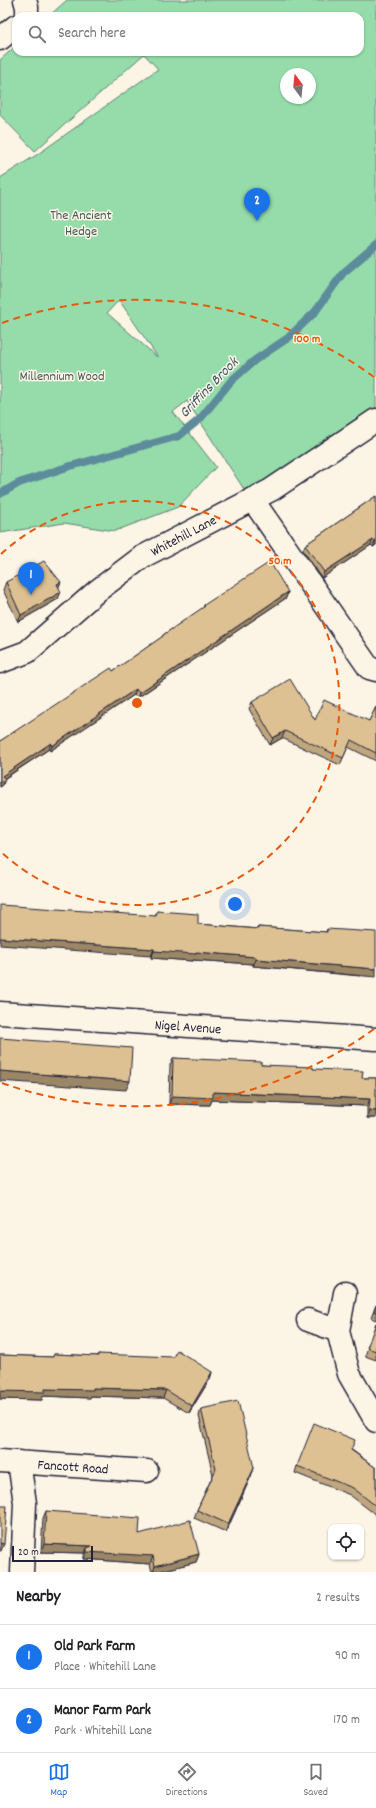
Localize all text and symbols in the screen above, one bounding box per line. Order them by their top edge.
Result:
search box [12,12,364,56]
icon: search [26,23,48,45]
text: Search here [58,23,126,45]
north arrow [280,68,316,104]
pin: 2 [244,188,270,221]
park label: The Ancient Hedge [50,206,112,242]
text: 100 m [294,331,320,348]
water label: Griffins Brook [175,352,245,424]
park label: Millennium Wood [19,367,105,387]
street label: Whitehill Lane [147,511,220,563]
text: 50 m [268,553,292,570]
pin: 1 [18,562,44,595]
centre of rings [130,696,144,710]
your location [225,894,245,914]
street label: Nigel Avenue [154,1016,222,1040]
street label: Fancott Road [37,1456,109,1480]
map controls [328,1524,364,1560]
button: locate [328,1524,364,1560]
scale bar [12,1544,93,1563]
text: 20 m [18,1545,39,1561]
text: Nearby [16,1586,60,1610]
text: 2 results [316,1589,360,1608]
text: Old Park Farm [54,1636,135,1658]
text: 1 [28,1647,30,1666]
text: 90 m [335,1647,360,1666]
text: Place · Whitehill Lane [54,1658,156,1677]
text: Manor Farm Park [54,1700,151,1722]
text: 2 [26,1711,32,1730]
text: 170 m [333,1711,360,1730]
text: Park · Whitehill Lane [54,1722,152,1741]
tab: Map [48,1761,70,1801]
tab: Directions [166,1761,208,1801]
tab: Saved [303,1761,328,1801]

